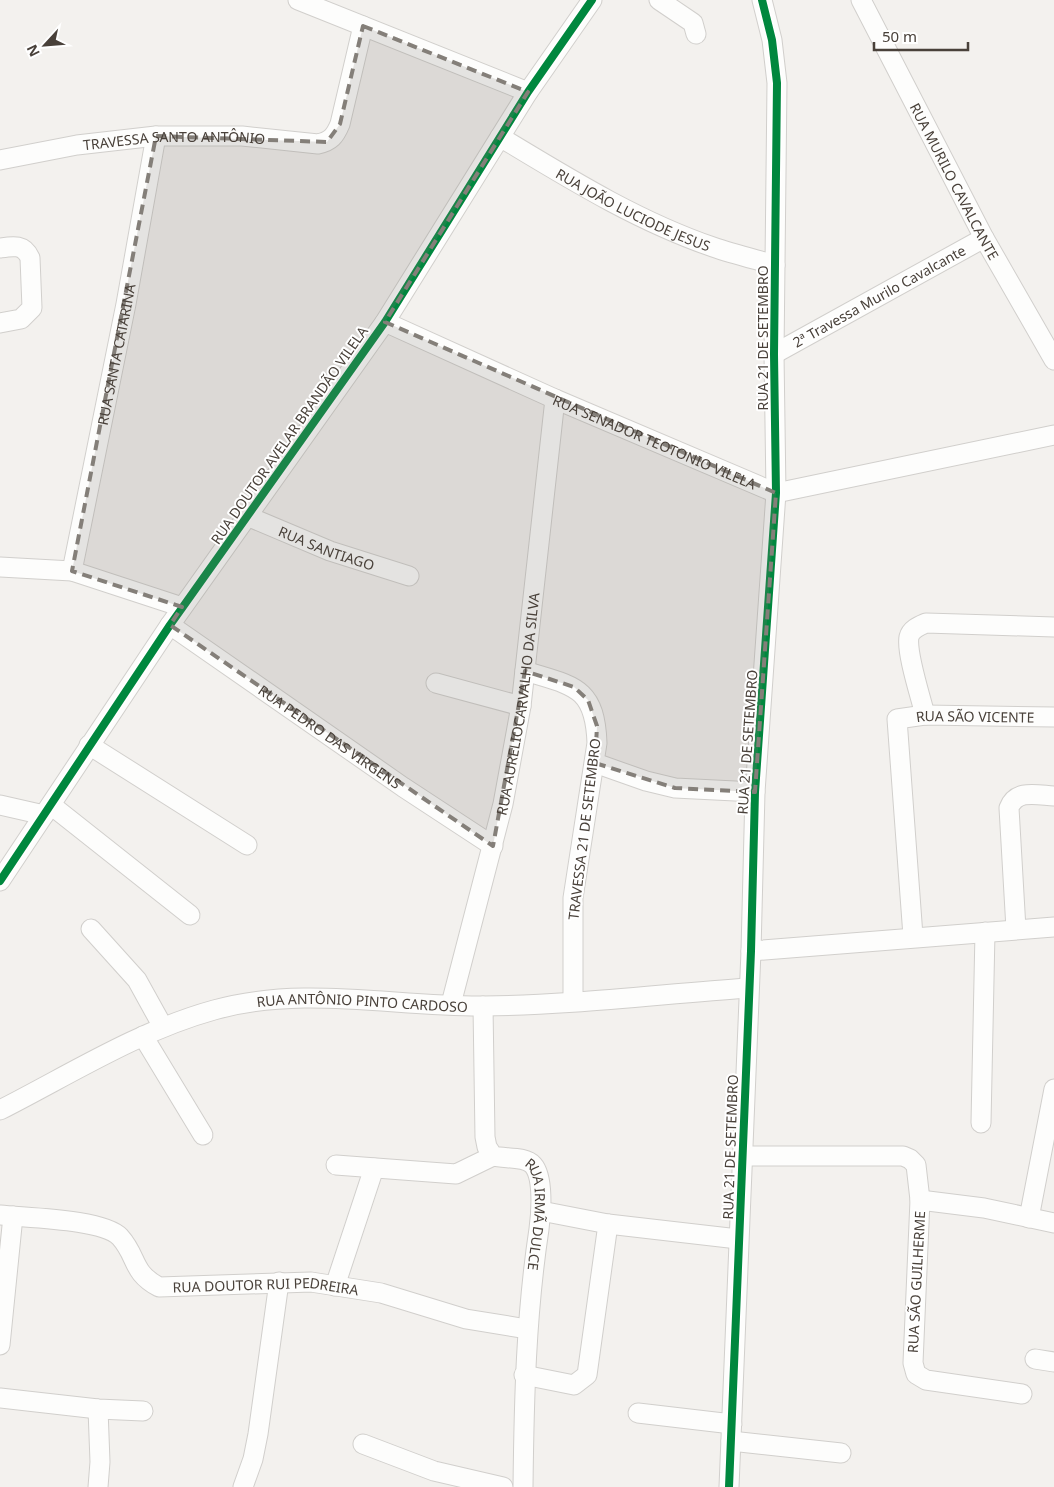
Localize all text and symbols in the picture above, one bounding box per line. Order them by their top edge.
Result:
north arrow [20,20,70,70]
scale bar [874,20,968,52]
text: 50 m [882,26,917,46]
text: N [22,42,44,60]
street label: RUA MURILO CAVALCANTE [906,99,1004,263]
street label: TRAVESSA SANTO ANTÔNIO [82,126,266,154]
street label: RUA JOÃO LUCIODE JESUS [553,163,713,255]
street label: 2ª Travessa Murilo Cavalcante [789,240,969,352]
street label: RUA 21 DE SETEMBRO [753,265,772,411]
street label: RUA SANTA CATARINA [92,282,139,427]
street label: RUA DOUTOR AVELAR BRANDÃO VILELA [206,322,372,548]
street label: RUA SENADOR TEOTONIO VILELA [550,390,759,493]
street label: RUA SANTIAGO [276,521,377,574]
street label: RUA AURELIOCARVALHO DA SILVA [491,592,543,817]
street label: RUA 21 DE SETEMBRO [732,669,762,815]
street label: RUA PEDRO DAS VIRGENS [255,680,405,793]
street label: RUA SÃO VICENTE [915,705,1034,726]
street label: TRAVESSA 21 DE SETEMBRO [563,737,605,921]
street label: RUA ANTÔNIO PINTO CARDOSO [255,988,468,1015]
street label: RUA 21 DE SETEMBRO [718,1074,742,1220]
street label: RUA IRMÃ DULCE [522,1153,551,1272]
street label: RUA SÃO GUILHERME [903,1211,929,1353]
street label: RUA DOUTOR RUI PEDREIRA [172,1272,360,1299]

